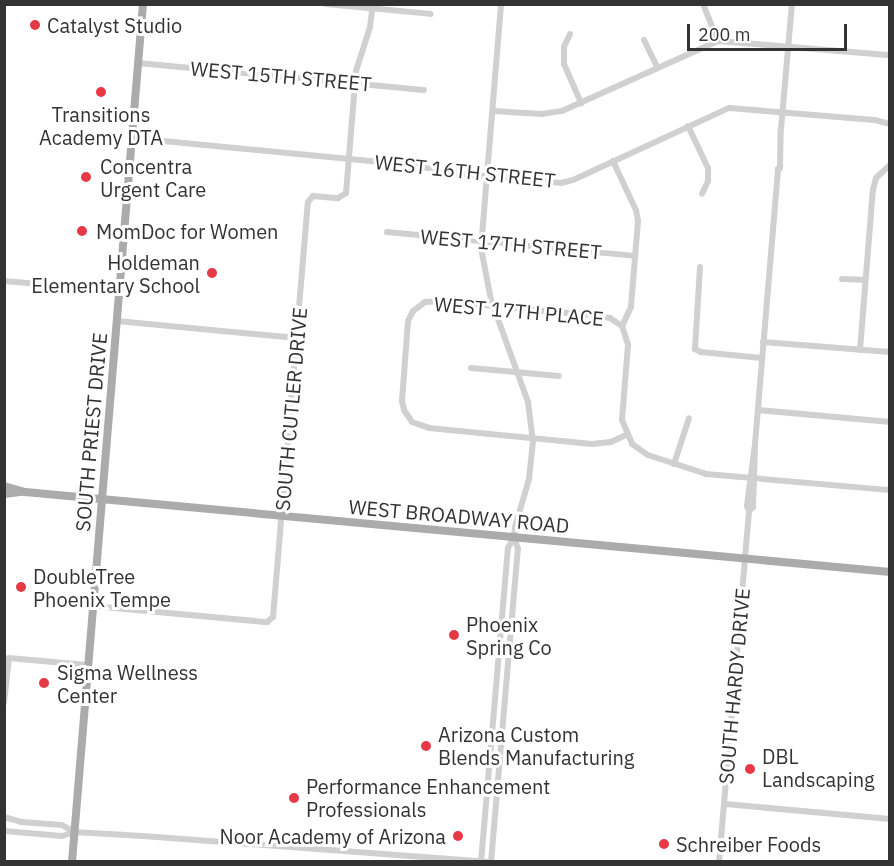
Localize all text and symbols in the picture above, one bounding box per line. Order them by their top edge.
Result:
scale bar [690,12,850,50]
place label: Catalyst Studio [47,13,182,37]
marker: Catalyst Studio [28,18,42,32]
text: 200 m [698,23,750,46]
street label: WEST 15TH STREET [189,56,373,96]
marker: Transitions Academy DTA [94,85,108,99]
place label: Transitions Academy DTA [39,102,163,149]
street label: WEST 16TH STREET [373,150,557,192]
place label: Concentra Urgent Care [100,154,206,201]
marker: Concentra Urgent Care [77,168,95,186]
place label: MomDoc for Women [96,219,278,243]
marker: MomDoc for Women [73,222,91,240]
street label: WEST 17TH STREET [419,224,603,264]
place label: Holdeman Elementary School [31,250,200,297]
marker: Holdeman Elementary School [205,266,219,280]
street label: WEST 17TH PLACE [433,292,605,330]
street label: SOUTH CUTLER DRIVE [270,306,312,512]
street label: SOUTH PRIEST DRIVE [70,331,112,533]
street label: WEST BROADWAY ROAD [348,494,570,538]
place label: DoubleTree Phoenix Tempe [33,564,171,611]
marker: DoubleTree Phoenix Tempe [14,580,28,594]
street label: SOUTH HARDY DRIVE [713,587,755,785]
place label: Phoenix Spring Co [466,612,552,659]
marker: Phoenix Spring Co [447,628,461,642]
place label: Sigma Wellness Center [57,660,198,707]
marker: Sigma Wellness Center [35,674,53,692]
place label: Arizona Custom Blends Manufacturing [438,722,634,769]
marker: Arizona Custom Blends Manufacturing [419,739,433,753]
place label: DBL Landscaping [762,745,875,792]
marker: DBL Landscaping [743,762,757,776]
place label: Performance Enhancement Professionals [306,774,550,821]
marker: Performance Enhancement Professionals [287,791,301,805]
place label: Noor Academy of Arizona [220,824,446,848]
marker: Noor Academy of Arizona [451,829,465,843]
place label: Schreiber Foods [676,832,821,856]
marker: Schreiber Foods [657,837,671,851]

